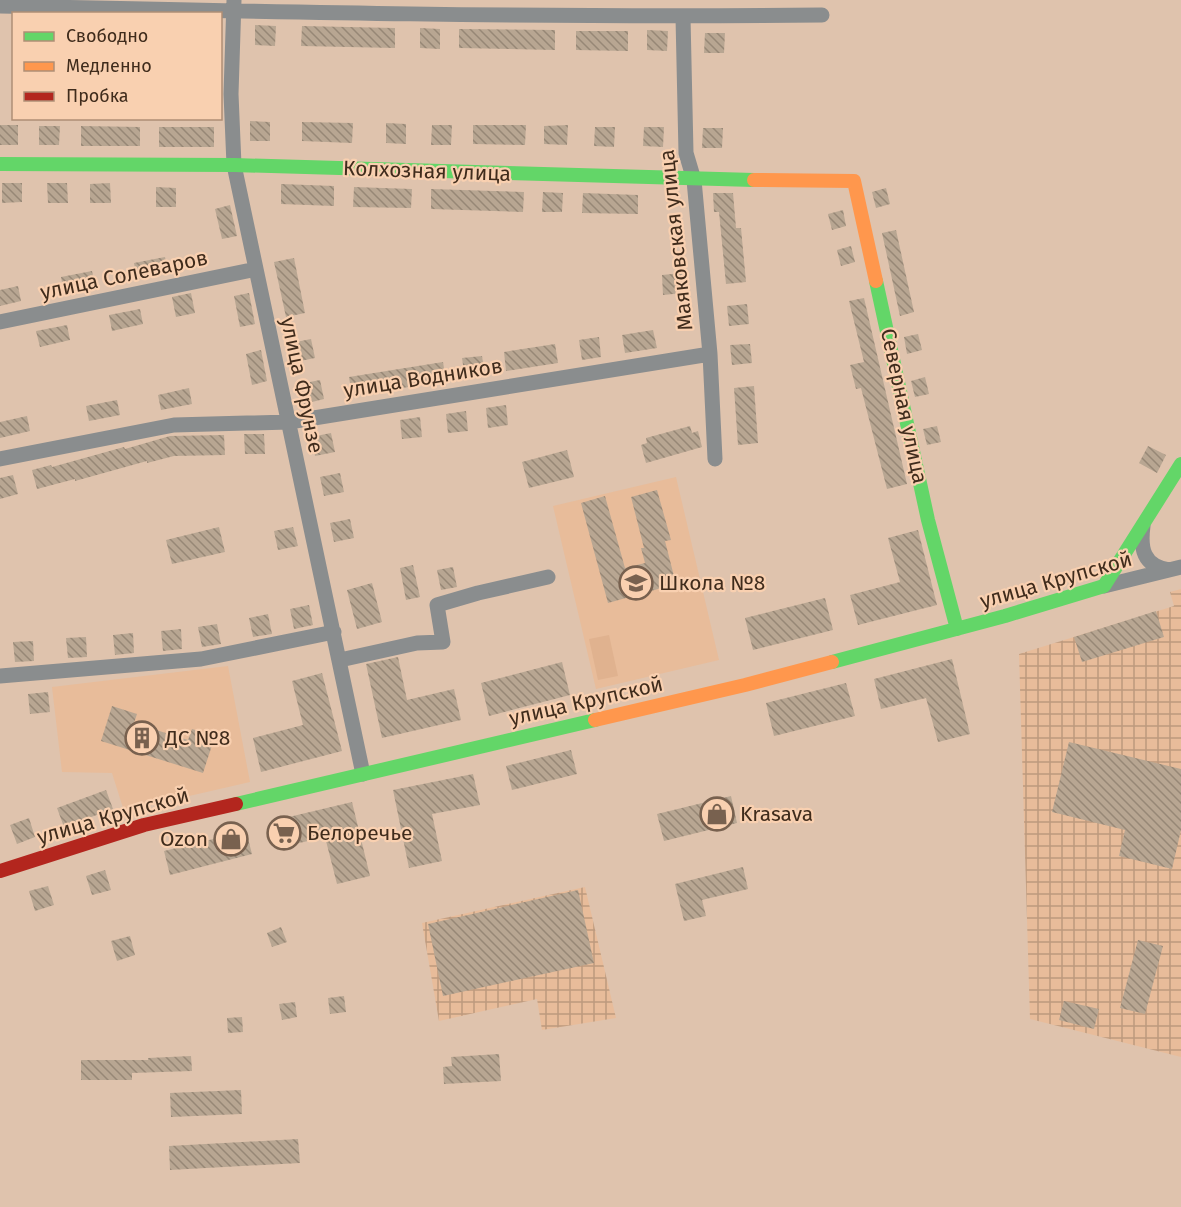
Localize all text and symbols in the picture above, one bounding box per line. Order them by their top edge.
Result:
legend [12,12,222,120]
text: Свободно [66,25,148,47]
text: Медленно [66,55,152,77]
text: Пробка [66,85,129,107]
street label: Маяковская улица [654,148,698,332]
street label: Колхозная улица [343,155,511,187]
street label: улица Солеваров [38,245,210,305]
street label: улица Фрунзе [275,315,329,455]
street label: Северная улица [875,326,933,486]
street label: улица Водников [342,353,504,403]
street label: улица Крупской [977,546,1135,614]
school or university icon: Школа №8 [618,565,654,601]
place label: Школа №8 [659,570,765,596]
street label: улица Крупской [507,671,665,731]
building icon: ДС №8 [124,720,160,756]
place label: ДС №8 [164,725,230,751]
street label: улица Крупской [34,782,192,850]
shop icon: Krasava [699,796,735,832]
place label: Krasava [740,801,813,827]
supermarket icon: Белоречье [266,815,302,851]
place label: Белоречье [307,820,413,846]
shop icon: Ozon [213,821,249,857]
place label: Ozon [160,826,208,852]

